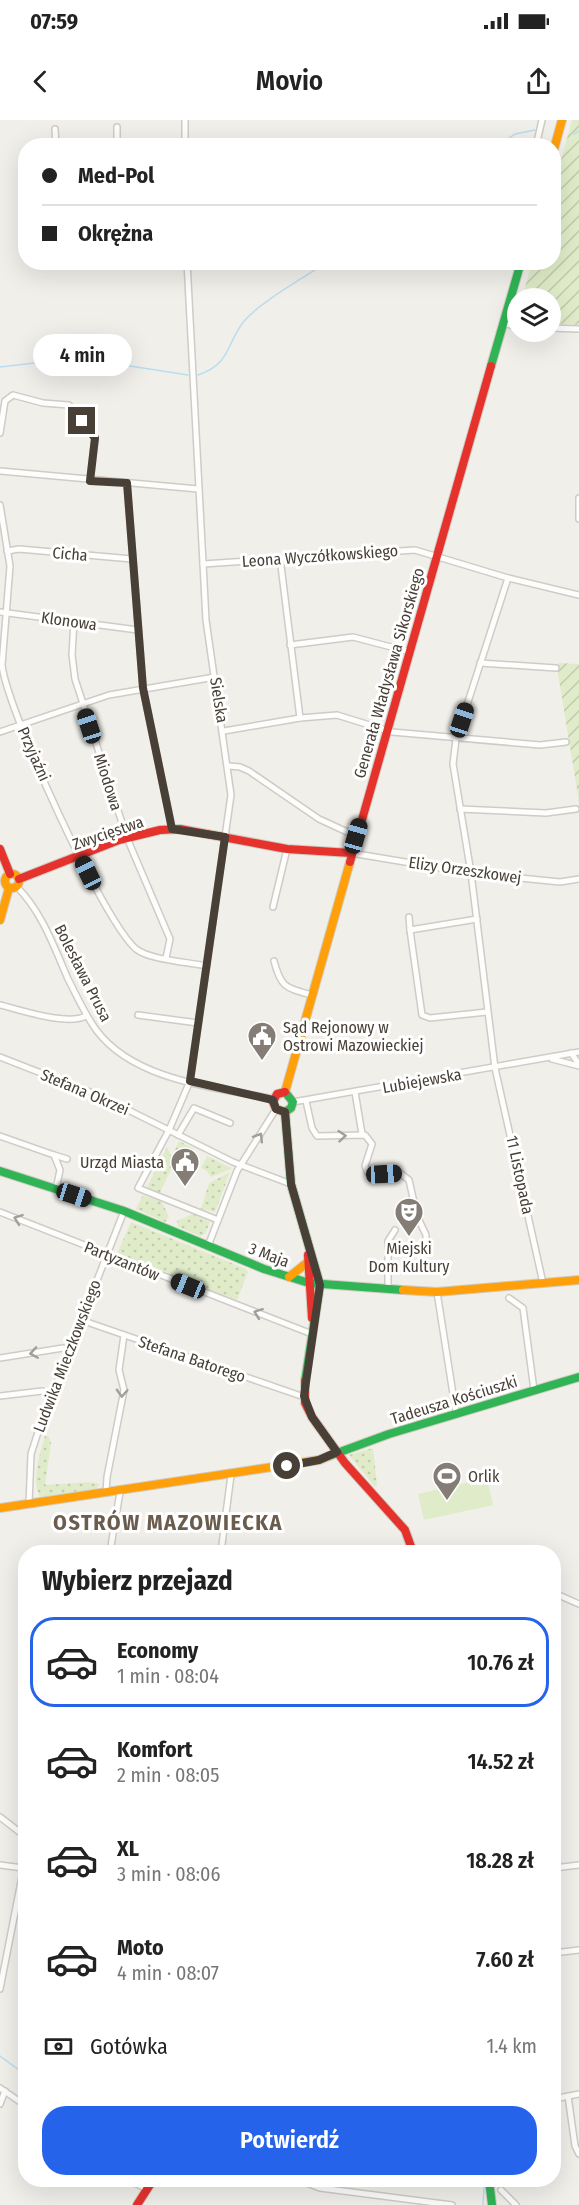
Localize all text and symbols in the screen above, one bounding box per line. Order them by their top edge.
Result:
text: 07:59 [30,8,78,35]
icon: back [24,65,57,98]
text: Movio [256,65,323,97]
icon: share [522,65,555,98]
text: Med-Pol [78,162,154,189]
text: Okrężna [78,220,153,247]
map controls [507,288,561,342]
button: layers [507,288,561,342]
callout: 4 min [32,334,132,376]
text: 4 min [60,343,105,367]
route end [68,407,95,434]
street label: Leona Wyczółkowskiego [241,541,399,571]
street label: Cicha [52,543,89,565]
street label: Generała Władysława Sikorskiego [350,566,428,780]
street label: Klonowa [40,608,98,634]
street label: Sielska [206,676,232,724]
car [448,700,476,740]
car [75,706,103,746]
street label: Przyjaźni [14,724,54,784]
street label: Miodowa [90,751,126,813]
street label: Zwycięstwa [70,812,146,854]
car [342,816,370,856]
car [72,853,104,893]
street label: Elizy Orzeszkowej [407,853,523,887]
street label: Bolesława Prusa [50,921,116,1025]
place label: Sąd Rejonowy w Ostrowi Mazowieckiej [283,1018,423,1055]
public building icon: Sąd Rejonowy w Ostrowi Mazowieckiej [246,1020,278,1062]
street label: Stefana Okrzei [38,1065,132,1119]
street label: Lubiejewska [381,1065,463,1097]
one-way arrow [337,1130,346,1143]
one-way arrow [252,1133,264,1143]
street label: 11 Listopada [502,1134,538,1216]
public building icon: Urząd Miasta [169,1146,201,1188]
place label: Urząd Miasta [80,1153,164,1173]
car [366,1164,402,1184]
car [54,1181,94,1209]
theatre icon: Miejski Dom Kultury [393,1196,425,1238]
one-way arrow [13,1213,24,1226]
street label: Partyzantów [82,1237,163,1285]
street label: 3 Maja [246,1239,292,1271]
place label: Miejski Dom Kultury [368,1239,450,1276]
car [168,1271,208,1301]
street label: Ludwika Mieczkowskiego [29,1277,105,1435]
one-way arrow [253,1308,264,1320]
street label: Stefana Batorego [136,1332,248,1386]
one-way arrow [30,1346,39,1358]
street label: Tadeusza Kościuszki [388,1372,520,1428]
one-way arrow [116,1388,129,1397]
route start [273,1452,300,1479]
sports icon: Orlik [431,1460,463,1502]
place label: Orlik [468,1467,500,1486]
district label: OSTRÓW MAZOWIECKA [53,1509,283,1536]
text: Wybierz przejazd [42,1565,233,1597]
icon: car [45,1635,99,1689]
text: Economy [117,1637,198,1664]
text: 10.76 zł [467,1649,534,1676]
text: 1 min · 08:04 [117,1664,219,1688]
icon: car [45,1734,99,1788]
text: Komfort [117,1736,192,1763]
text: 14.52 zł [467,1748,534,1775]
text: 2 min · 08:05 [117,1763,219,1787]
icon: car [45,1833,99,1887]
text: XL [117,1835,139,1862]
text: 18.28 zł [466,1847,534,1874]
text: 3 min · 08:06 [117,1862,220,1886]
icon: car [45,1932,99,1986]
text: Moto [117,1934,164,1961]
text: 7.60 zł [476,1946,534,1973]
text: 4 min · 08:07 [117,1961,219,1985]
icon: cash [42,2030,75,2063]
text: Gotówka [90,2033,168,2060]
text: 1.4 km [487,2034,537,2058]
button: Potwierdź [42,2106,537,2175]

